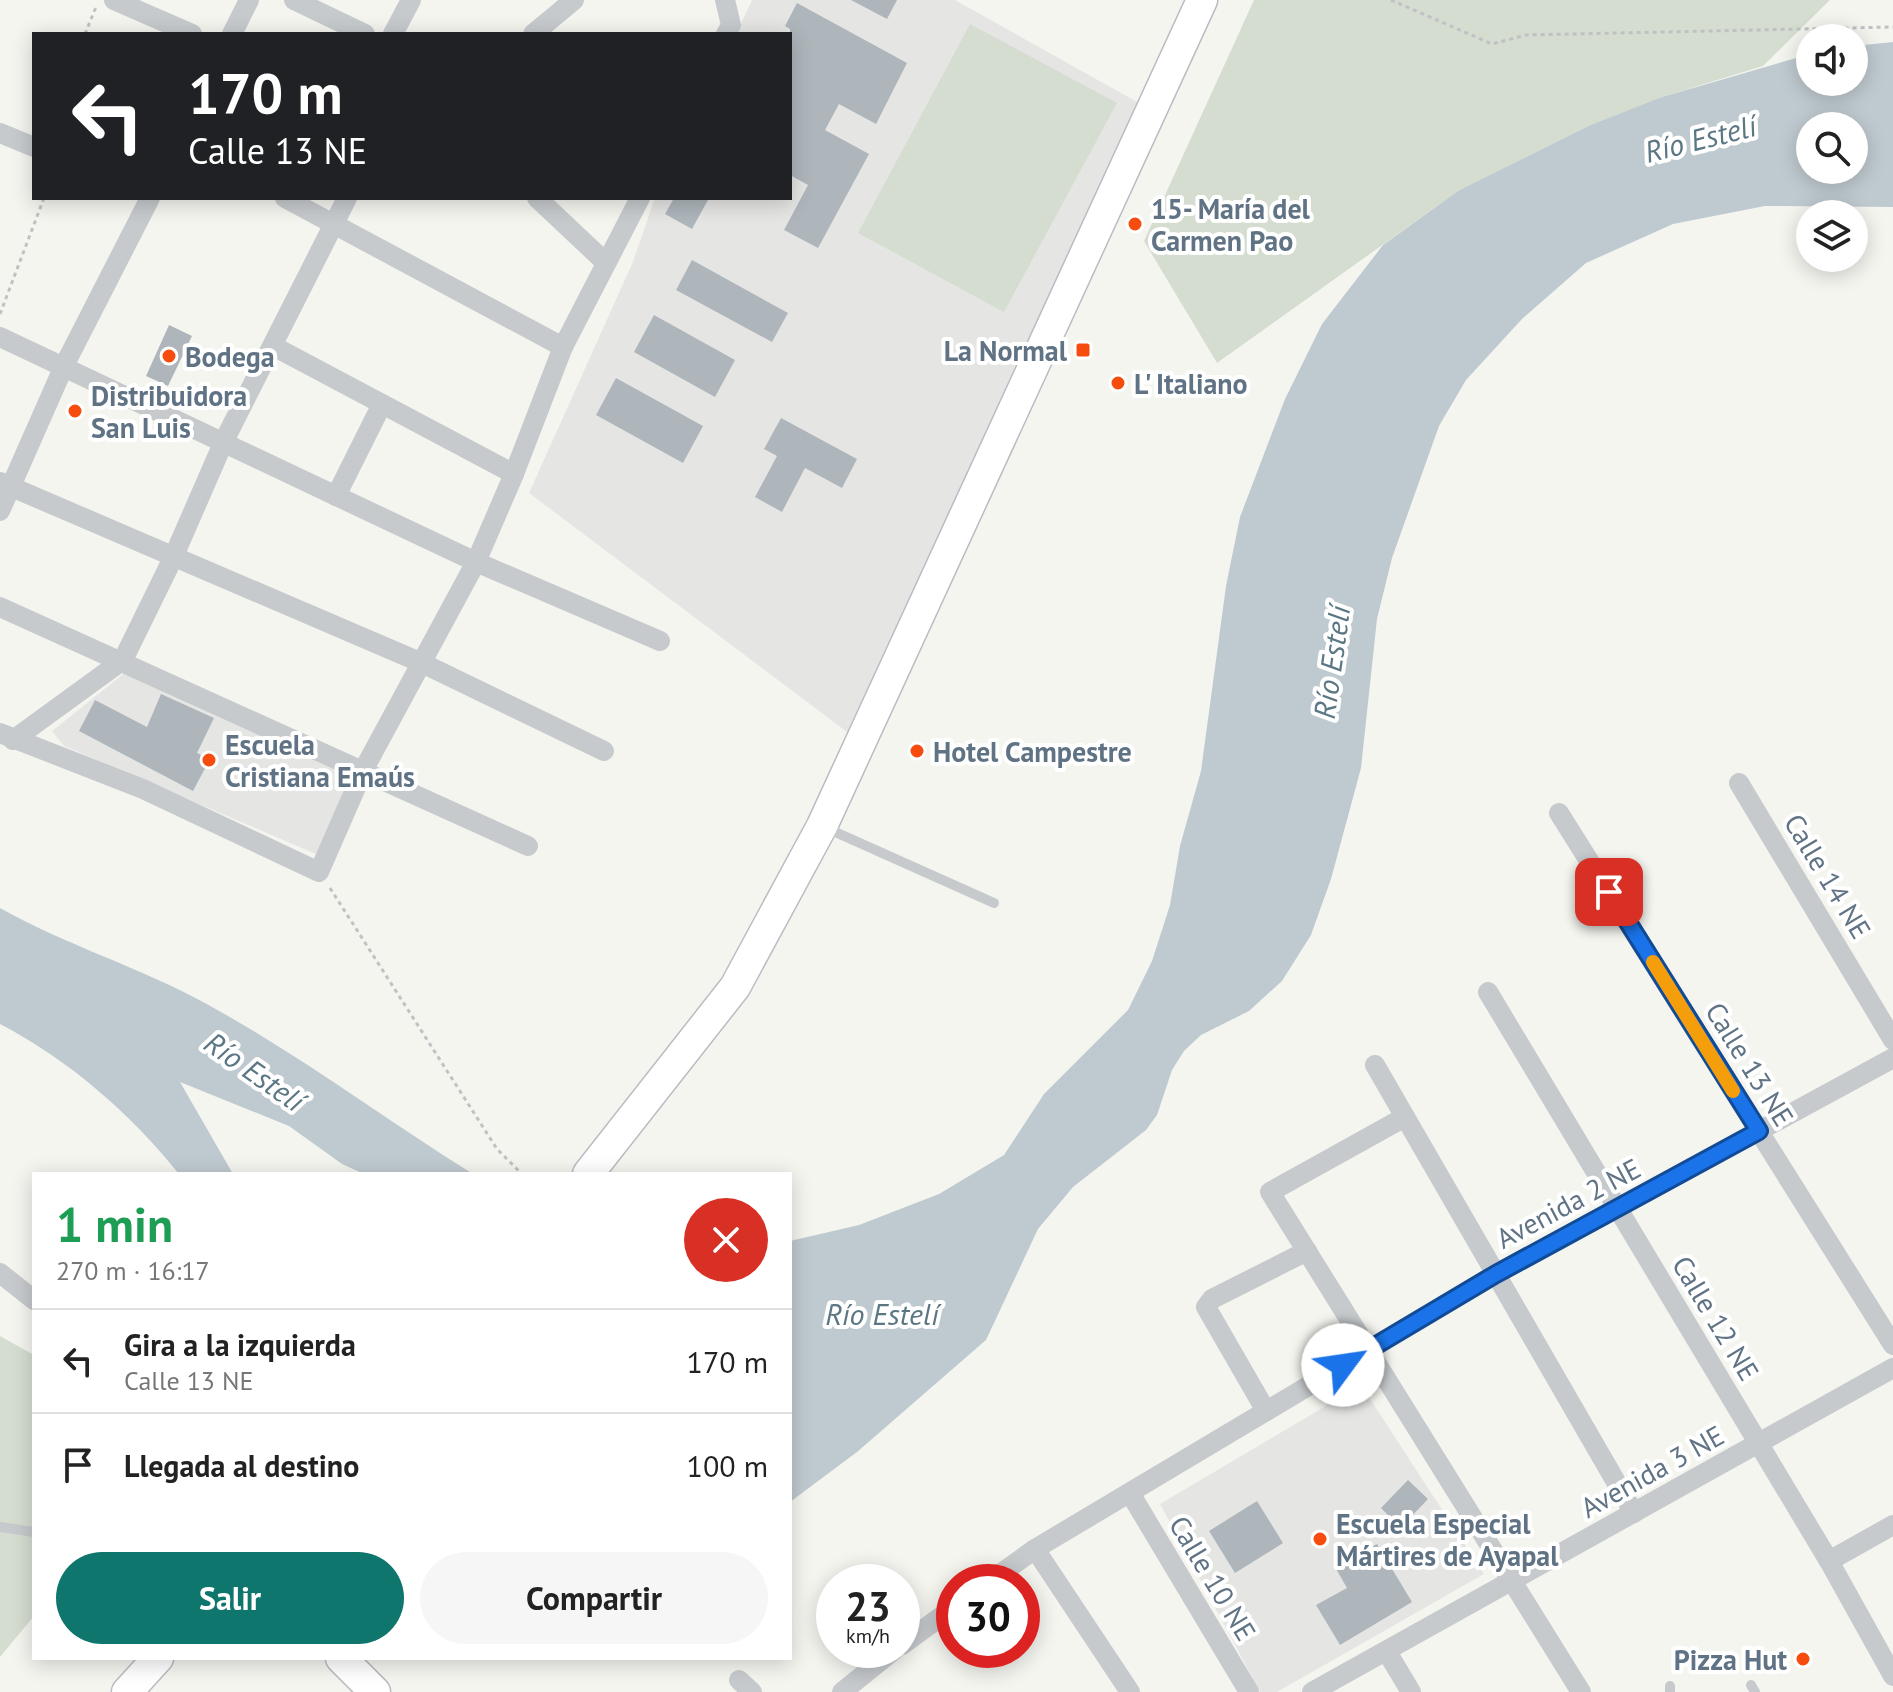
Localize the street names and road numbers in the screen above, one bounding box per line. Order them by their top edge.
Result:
street label: Calle 14 NE [1776,807,1880,945]
street label: Calle 13 NE [1697,995,1803,1133]
street label: Avenida 2 NE [1489,1149,1647,1257]
street label: Calle 12 NE [1664,1249,1768,1387]
street label: Avenida 3 NE [1574,1416,1730,1526]
street label: Calle 10 NE [1161,1509,1265,1647]

